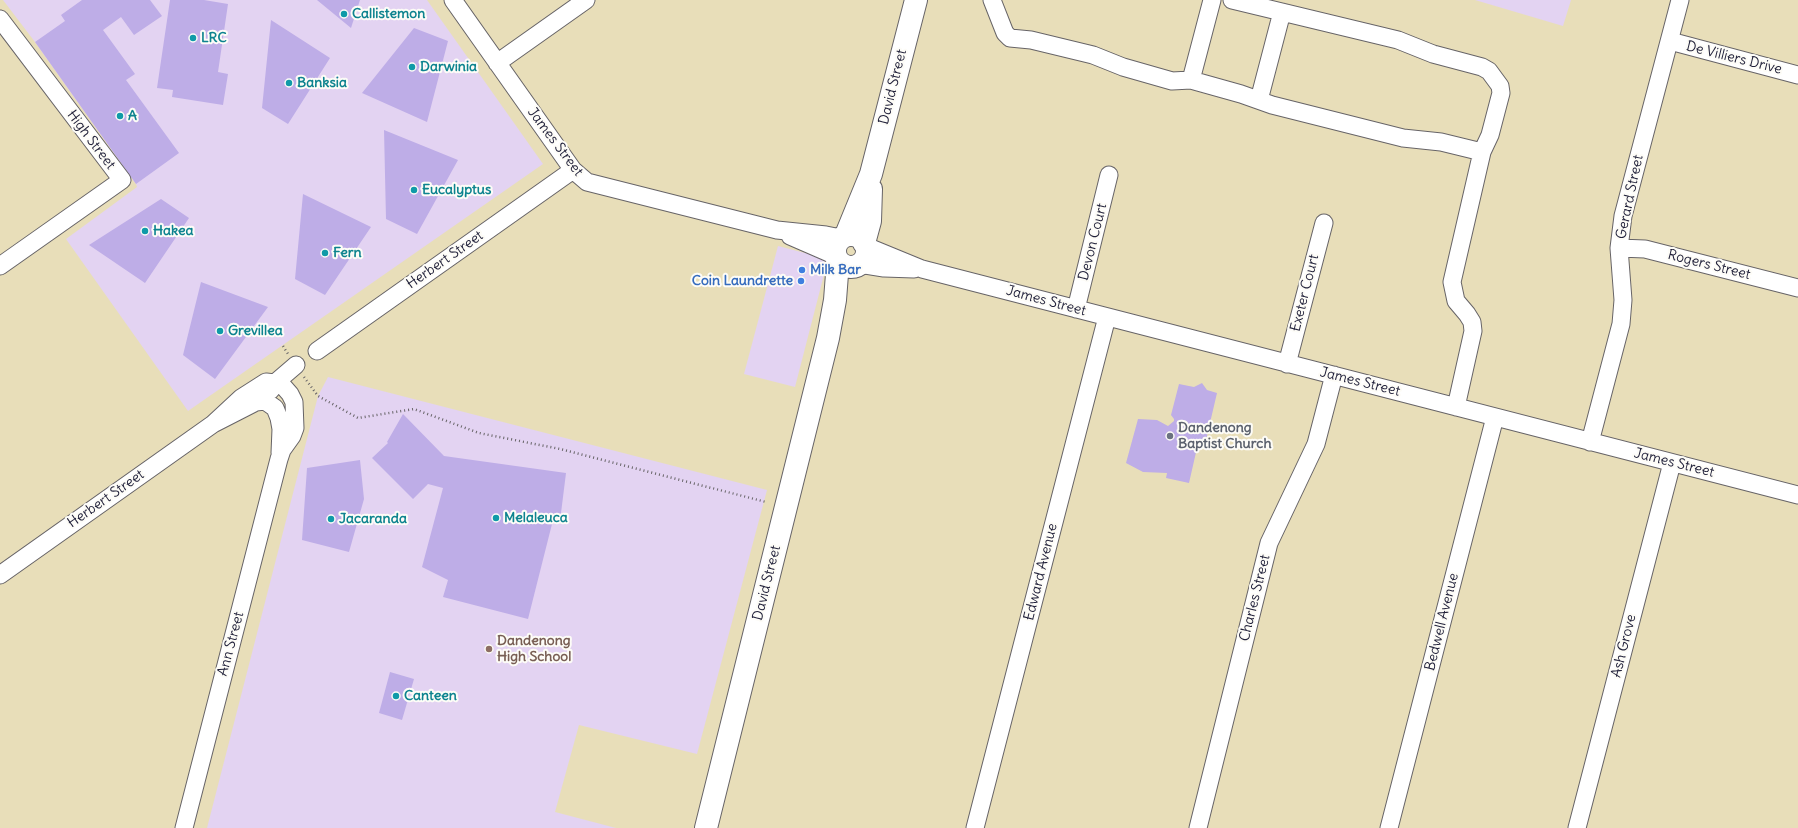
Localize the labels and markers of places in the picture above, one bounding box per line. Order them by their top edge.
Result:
place label: Callistemon [352,6,425,22]
marker: Callistemon [339,9,349,19]
place label: LRC [201,30,227,46]
marker: LRC [188,33,198,43]
place label: Darwinia [420,59,477,75]
marker: Darwinia [407,62,417,72]
place label: Banksia [297,75,347,91]
marker: Banksia [284,78,294,88]
place label: A [128,108,137,124]
marker: A [115,111,125,121]
place label: Eucalyptus [422,182,491,198]
marker: Eucalyptus [409,185,419,195]
place label: Hakea [153,223,194,239]
marker: Hakea [140,226,150,236]
place label: Fern [333,245,362,261]
marker: Fern [320,248,330,258]
place label: Milk Bar [810,262,861,278]
marker: Milk Bar [797,265,807,275]
place label: Coin Laundrette [692,273,793,289]
marker: Coin Laundrette [796,276,806,286]
place label: Grevillea [228,323,283,339]
marker: Grevillea [215,326,225,336]
place label: Dandenong Baptist Church [1178,420,1272,452]
marker: Dandenong Baptist Church [1165,431,1175,441]
place label: Melaleuca [504,510,568,526]
place label: Jacaranda [339,511,407,527]
marker: Melaleuca [491,513,501,523]
marker: Jacaranda [326,514,336,524]
place label: Dandenong High School [497,633,571,666]
marker: Dandenong High School [484,644,494,654]
place label: Canteen [404,688,457,704]
marker: Canteen [391,691,401,701]

